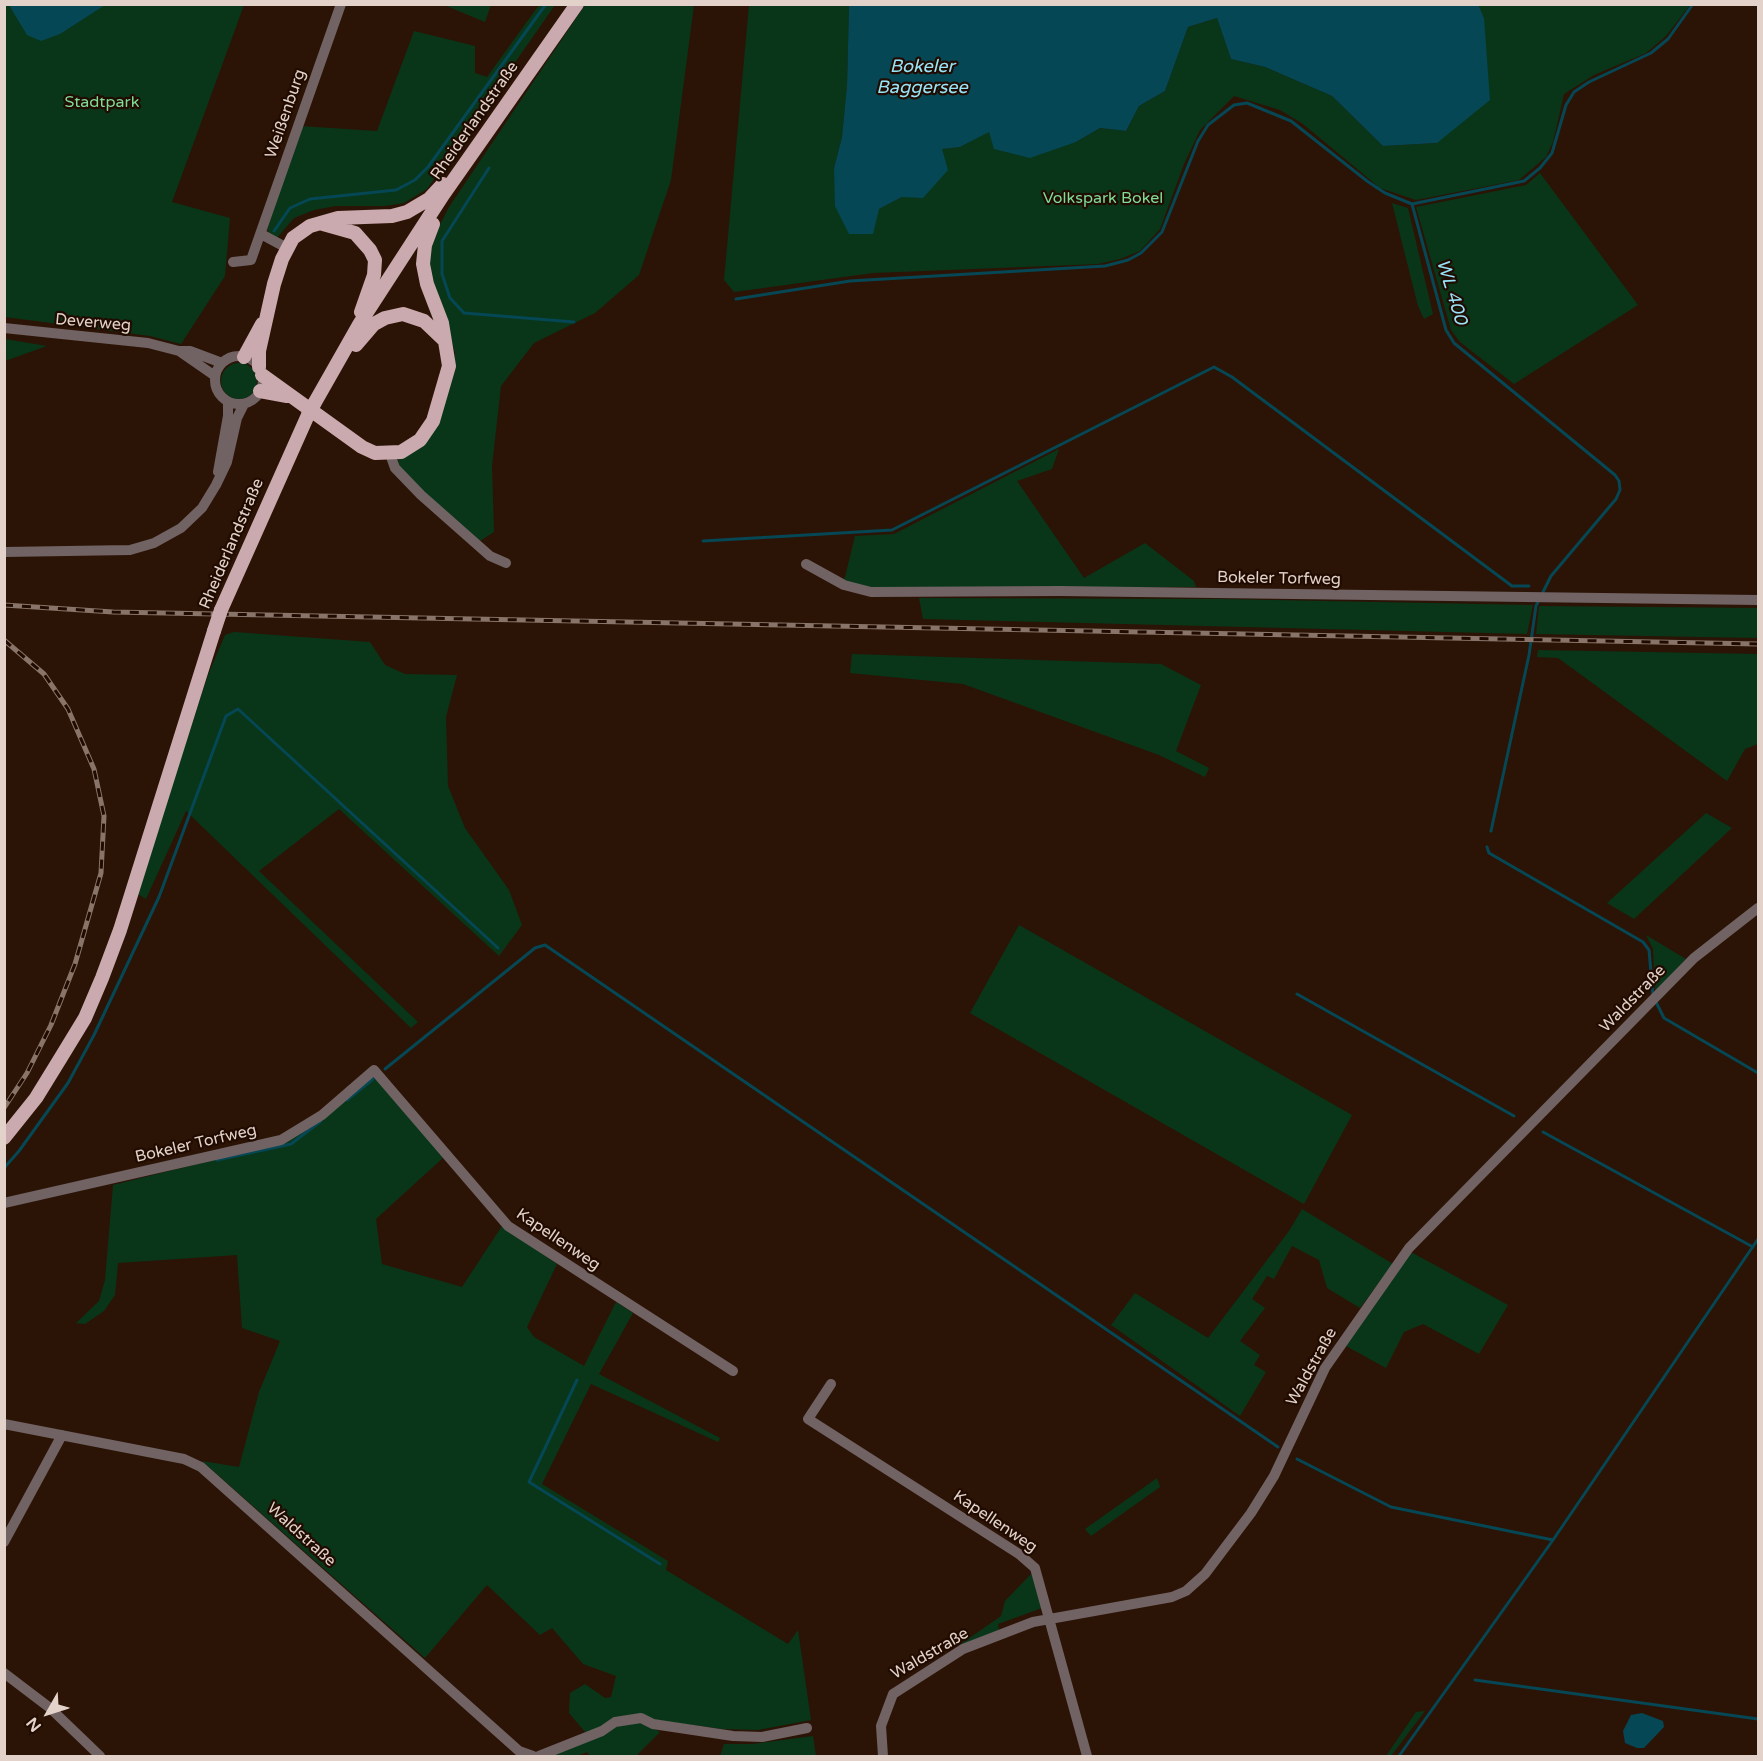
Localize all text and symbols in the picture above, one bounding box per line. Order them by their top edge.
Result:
water label: Bokeler Baggersee [876,56,968,98]
street label: Rheiderlandstraße [427,58,523,184]
street label: Weißenburg [262,67,310,161]
park label: Stadtpark [65,93,139,113]
park label: Volkspark Bokel [1043,189,1163,209]
water label: WL 400 [1431,257,1471,327]
street label: Deverweg [54,310,132,336]
street label: Rheiderlandstraße [196,476,268,612]
street label: Bokeler Torfweg [1217,568,1341,590]
street label: Waldstraße [1596,961,1670,1037]
street label: Bokeler Torfweg [133,1121,259,1167]
street label: Kapellenweg [512,1205,604,1275]
street label: Waldstraße [1283,1325,1341,1409]
street label: Kapellenweg [949,1487,1041,1557]
street label: Waldstraße [263,1499,339,1571]
street label: Waldstraße [888,1624,972,1684]
north arrow [18,1683,78,1743]
text: N [22,1713,46,1736]

